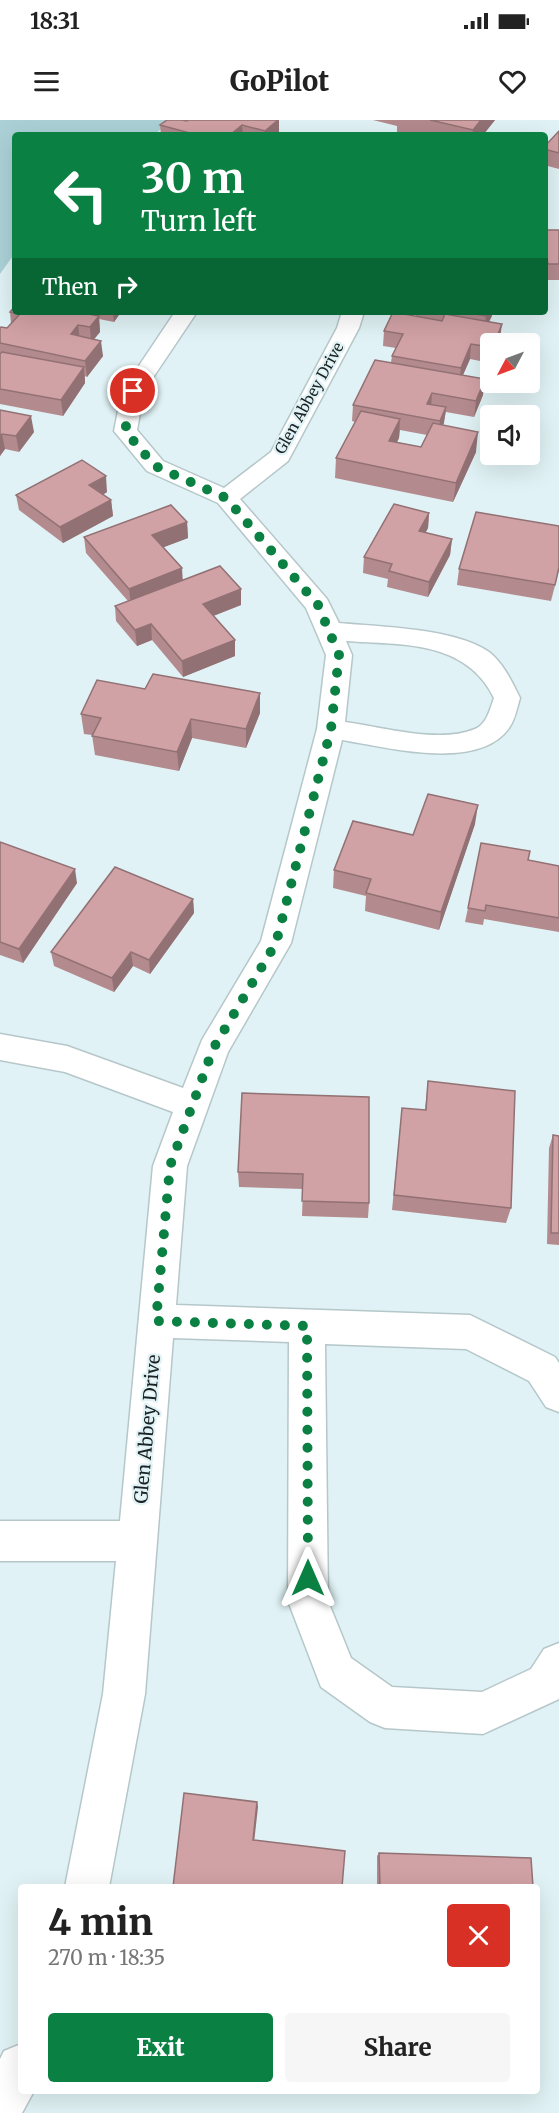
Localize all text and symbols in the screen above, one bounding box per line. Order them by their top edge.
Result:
text: 18:31 [30,7,80,35]
text: GoPilot [230,64,329,98]
icon: menu [30,65,63,98]
icon: heart [496,65,529,98]
text: 30 m [141,152,245,204]
icon: left [42,156,120,234]
text: Turn left [141,204,256,238]
icon: right [110,270,143,303]
text: Then [42,273,98,301]
north arrow [480,333,540,393]
map controls [480,333,540,465]
street label: Glen Abbey Drive [270,339,348,457]
pin [107,365,158,416]
icon: arrive [116,374,149,407]
button: sound [480,405,540,465]
street label: Glen Abbey Drive [129,1353,165,1505]
position arrow [276,1546,340,1610]
text: 4 min [48,1900,153,1945]
button: close [447,1904,510,1967]
text: 270 m · 18:35 [48,1945,165,1970]
button: Exit [48,2013,273,2082]
button: Share [285,2013,510,2082]

